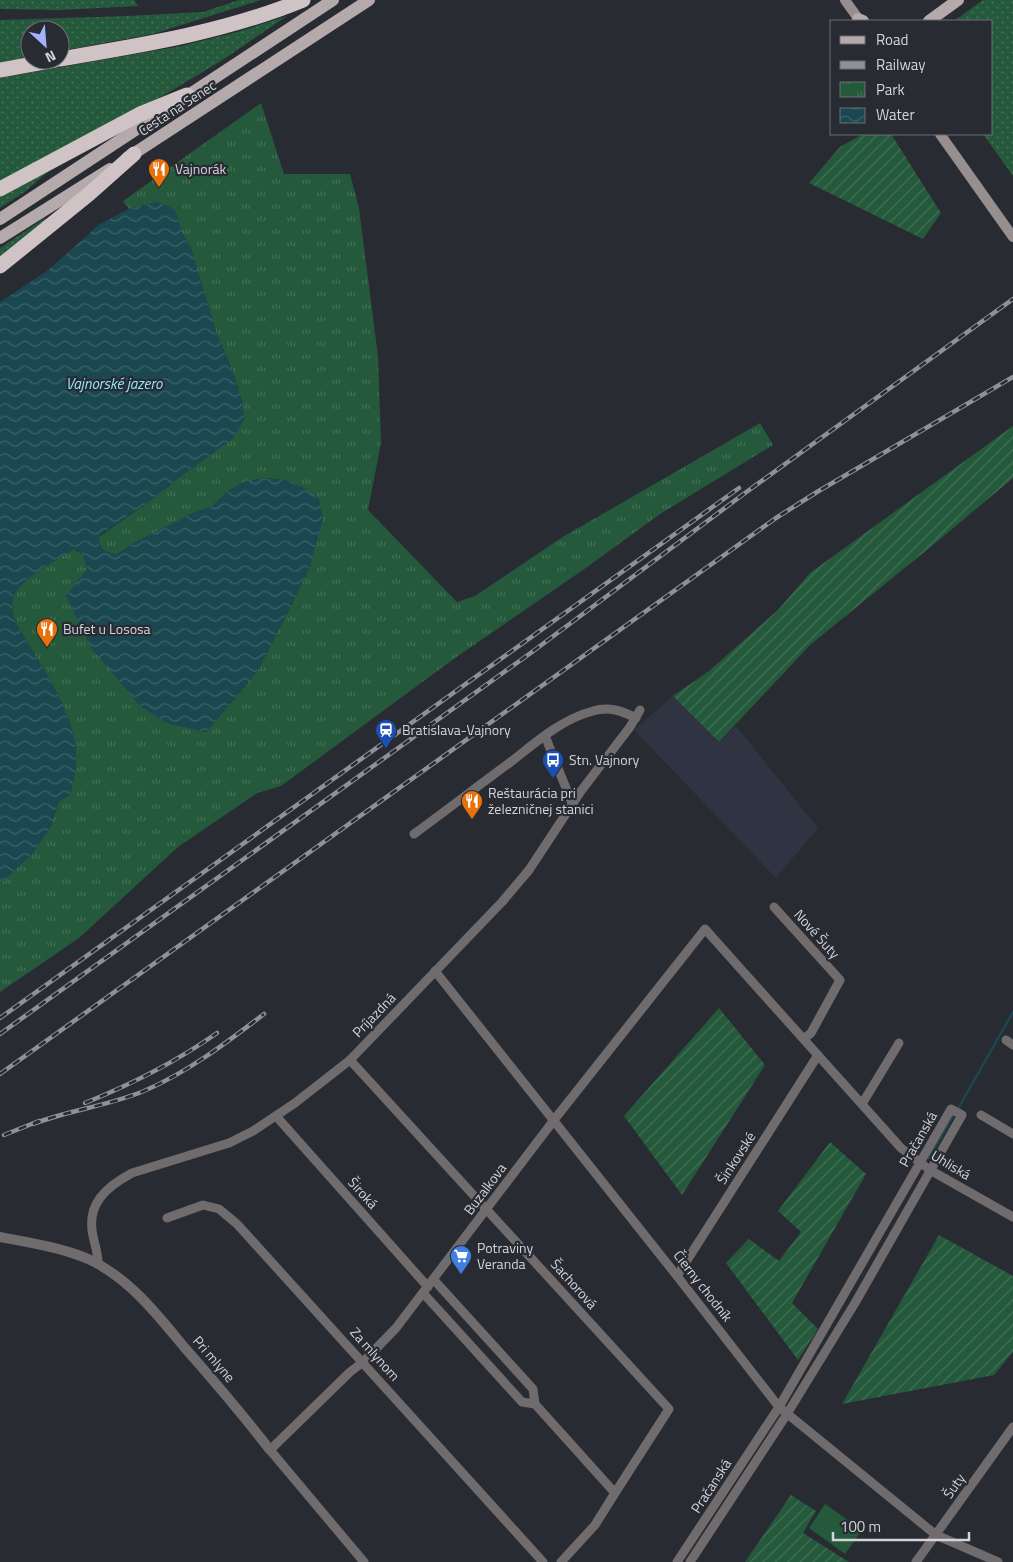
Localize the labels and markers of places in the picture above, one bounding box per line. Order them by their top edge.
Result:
restaurant icon: Vajnorák [147,157,171,188]
place label: Vajnorák [175,158,227,179]
restaurant icon: Bufet u Lososa [35,617,59,648]
place label: Bufet u Lososa [63,618,151,639]
station icon: Bratislava-Vajnory [374,718,398,749]
place label: Bratislava-Vajnory [402,719,511,740]
bus stop icon: Stn. Vajnory [541,748,565,779]
place label: Stn. Vajnory [569,749,640,770]
place label: Reštaurácia pri železničnej stanici [488,782,594,819]
restaurant icon: Reštaurácia pri železničnej stanici [460,789,484,820]
place label: Potraviny Veranda [477,1237,534,1274]
supermarket icon: Potraviny Veranda [449,1244,473,1275]

